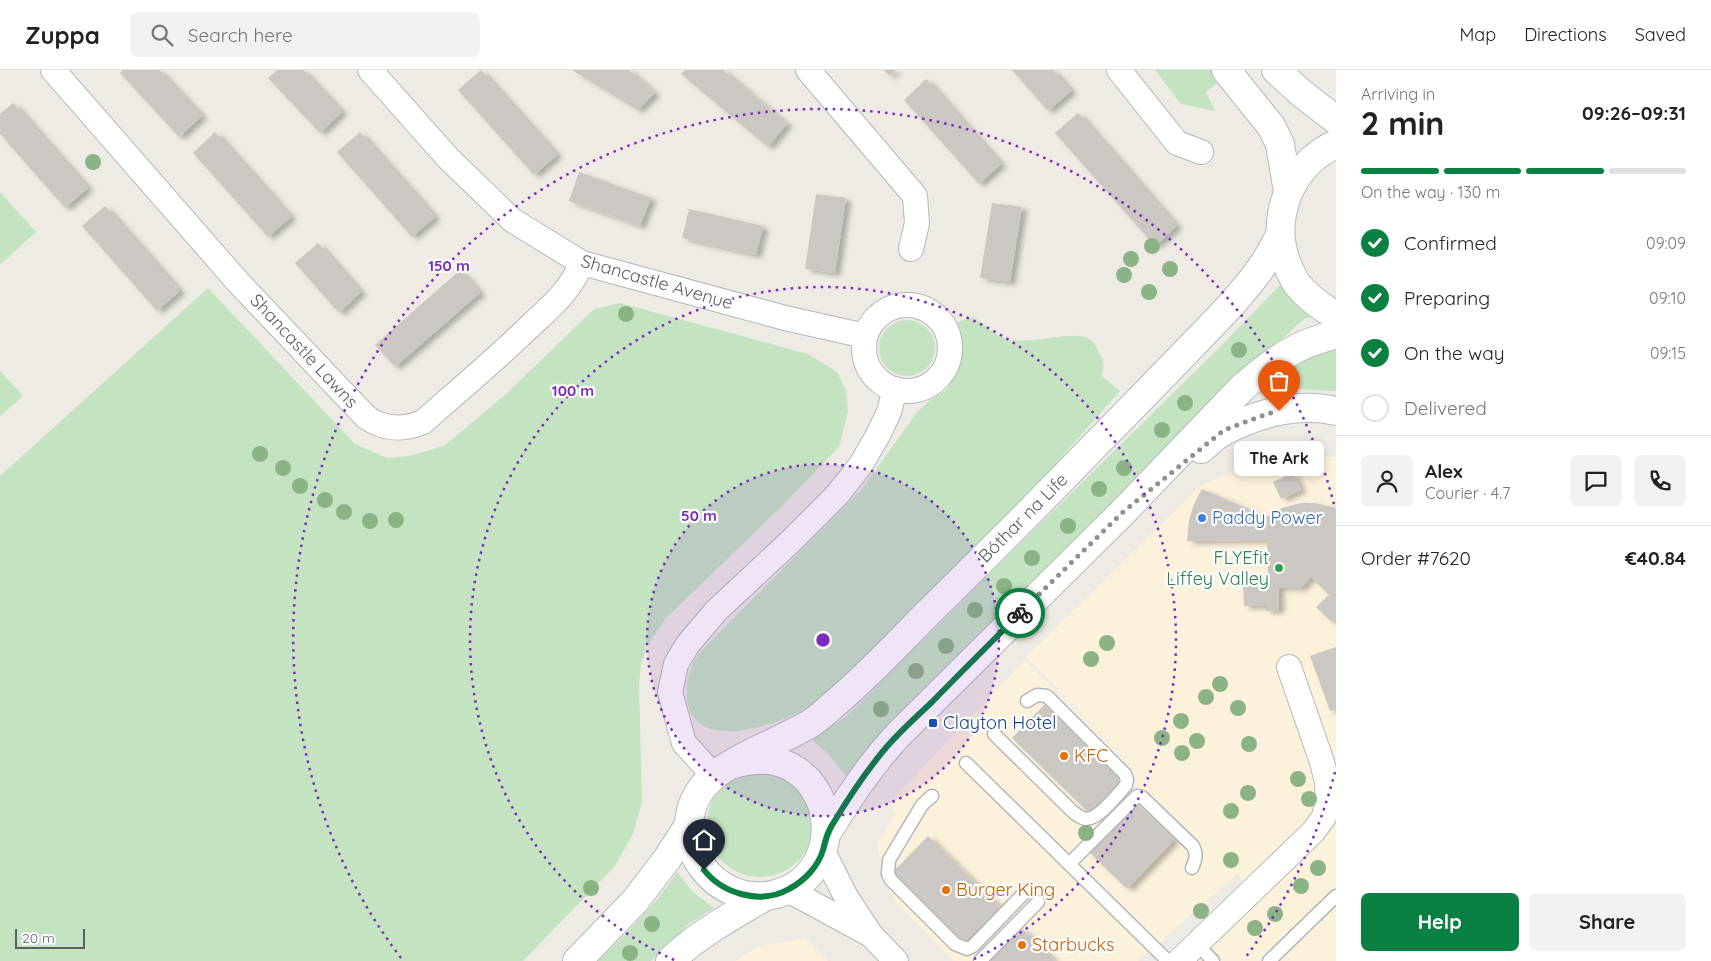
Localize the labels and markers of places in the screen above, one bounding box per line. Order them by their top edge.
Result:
pin [1258,360,1300,411]
callout: The Ark [1234,441,1324,476]
place label: Paddy Power [1212,506,1323,529]
marker: Paddy Power [1196,512,1208,524]
place label: FLYEfit Liffey Valley [1166,546,1269,590]
marker: FLYEfit Liffey Valley [1273,562,1285,574]
centre of rings [814,631,832,649]
place label: Clayton Hotel [943,711,1056,734]
marker: Clayton Hotel [927,717,939,729]
place label: KFC [1074,744,1108,767]
marker: KFC [1058,750,1070,762]
pin [683,819,725,870]
place label: Burger King [956,878,1055,901]
marker: Burger King [940,884,952,896]
place label: Starbucks [1032,933,1115,956]
marker: Starbucks [1016,939,1028,951]

